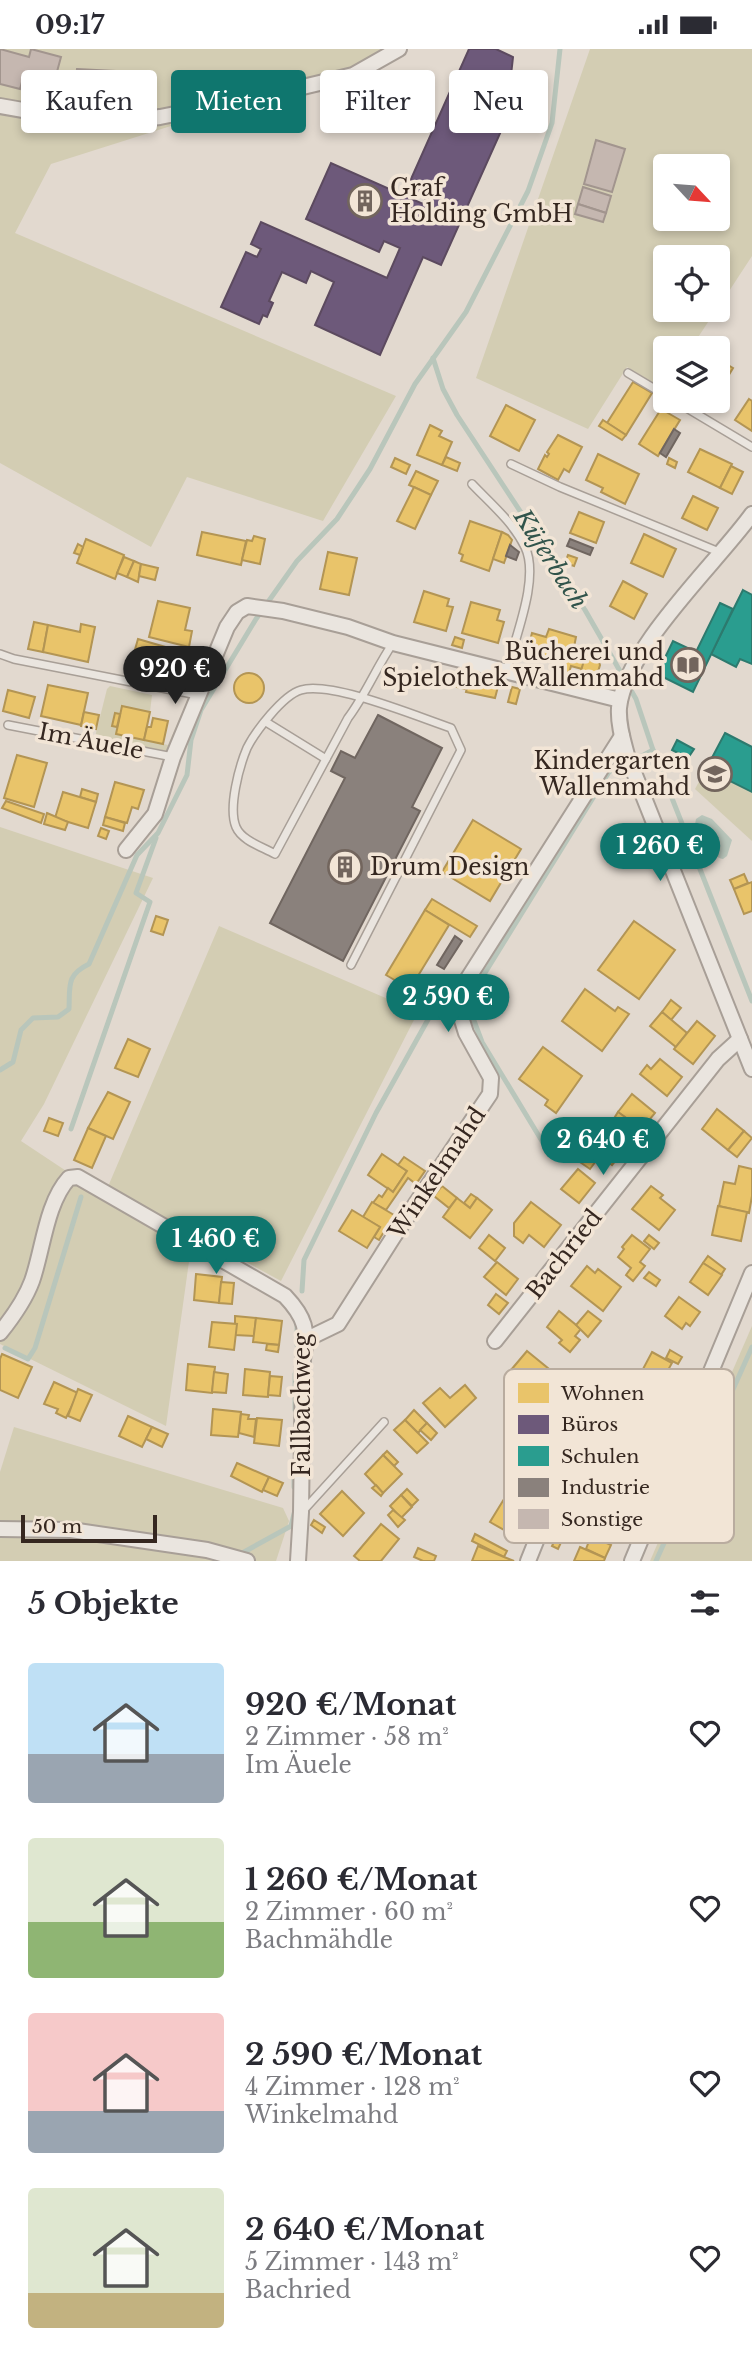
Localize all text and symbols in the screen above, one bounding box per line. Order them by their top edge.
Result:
text: 09:17 [35,9,104,41]
chip: Kaufen [21,70,157,133]
chip: Mieten [171,70,306,133]
chip: Filter [320,70,435,133]
chip: Neu [449,70,548,133]
north arrow [653,154,730,231]
map controls [653,154,730,413]
place label: Graf Holding GmbH [390,174,573,228]
building icon: Graf Holding GmbH [346,182,384,220]
button: locate [653,245,730,322]
button: layers [653,336,730,413]
water label: Küferbach [507,503,594,615]
place label: Bücherei und Spielothek Wallenmahd [382,638,664,692]
library icon: Bücherei und Spielothek Wallenmahd [669,646,707,684]
pin: 920 € [126,647,224,706]
text: 920 € [139,655,211,683]
street label: Im Äuele [36,716,146,765]
place label: Kindergarten Wallenmahd [534,747,690,801]
school or university icon: Kindergarten Wallenmahd [696,755,734,793]
pin: 1 260 € [595,823,725,883]
text: 1 260 € [616,832,704,860]
building icon: Drum Design [326,848,364,886]
place label: Drum Design [370,853,530,881]
pin: 2 590 € [383,975,513,1034]
text: 2 590 € [402,983,494,1011]
street label: Winkelmahd [382,1102,491,1245]
pin: 2 640 € [538,1117,668,1177]
text: 2 640 € [557,1126,649,1154]
street label: Bachried [520,1204,608,1304]
pin: 1 460 € [151,1217,281,1276]
text: 1 460 € [172,1225,260,1253]
street label: Fallbachweg [288,1333,316,1477]
legend [504,1369,734,1543]
text: Wohnen [560,1382,644,1405]
text: Büros [561,1413,618,1436]
text: Schulen [561,1445,639,1468]
text: Industrie [561,1476,650,1499]
text: Sonstige [561,1508,643,1531]
scale bar [21,1512,158,1544]
text: 50 m [32,1515,82,1538]
icon: filters [686,1584,724,1622]
text: 5 Objekte [28,1585,179,1622]
text: 920 €/Monat [245,1686,457,1723]
icon: home [84,1691,168,1775]
icon: heart [686,1714,724,1752]
text: 2 Zimmer · 58 m² [245,1723,449,1751]
text: Im Äuele [245,1751,352,1779]
text: 1 260 €/Monat [245,1861,478,1898]
icon: home [84,1866,168,1950]
icon: heart [686,1889,724,1927]
text: 2 Zimmer · 60 m² [245,1898,453,1926]
text: Bachmähdle [245,1926,393,1954]
text: 2 590 €/Monat [245,2036,482,2073]
icon: home [84,2041,168,2125]
icon: heart [686,2064,724,2102]
text: 4 Zimmer · 128 m² [245,2073,459,2101]
text: Winkelmahd [245,2101,398,2129]
text: 2 640 €/Monat [245,2211,484,2248]
icon: home [84,2216,168,2300]
icon: heart [686,2239,724,2277]
text: 5 Zimmer · 143 m² [245,2248,459,2276]
text: Bachried [245,2276,351,2304]

